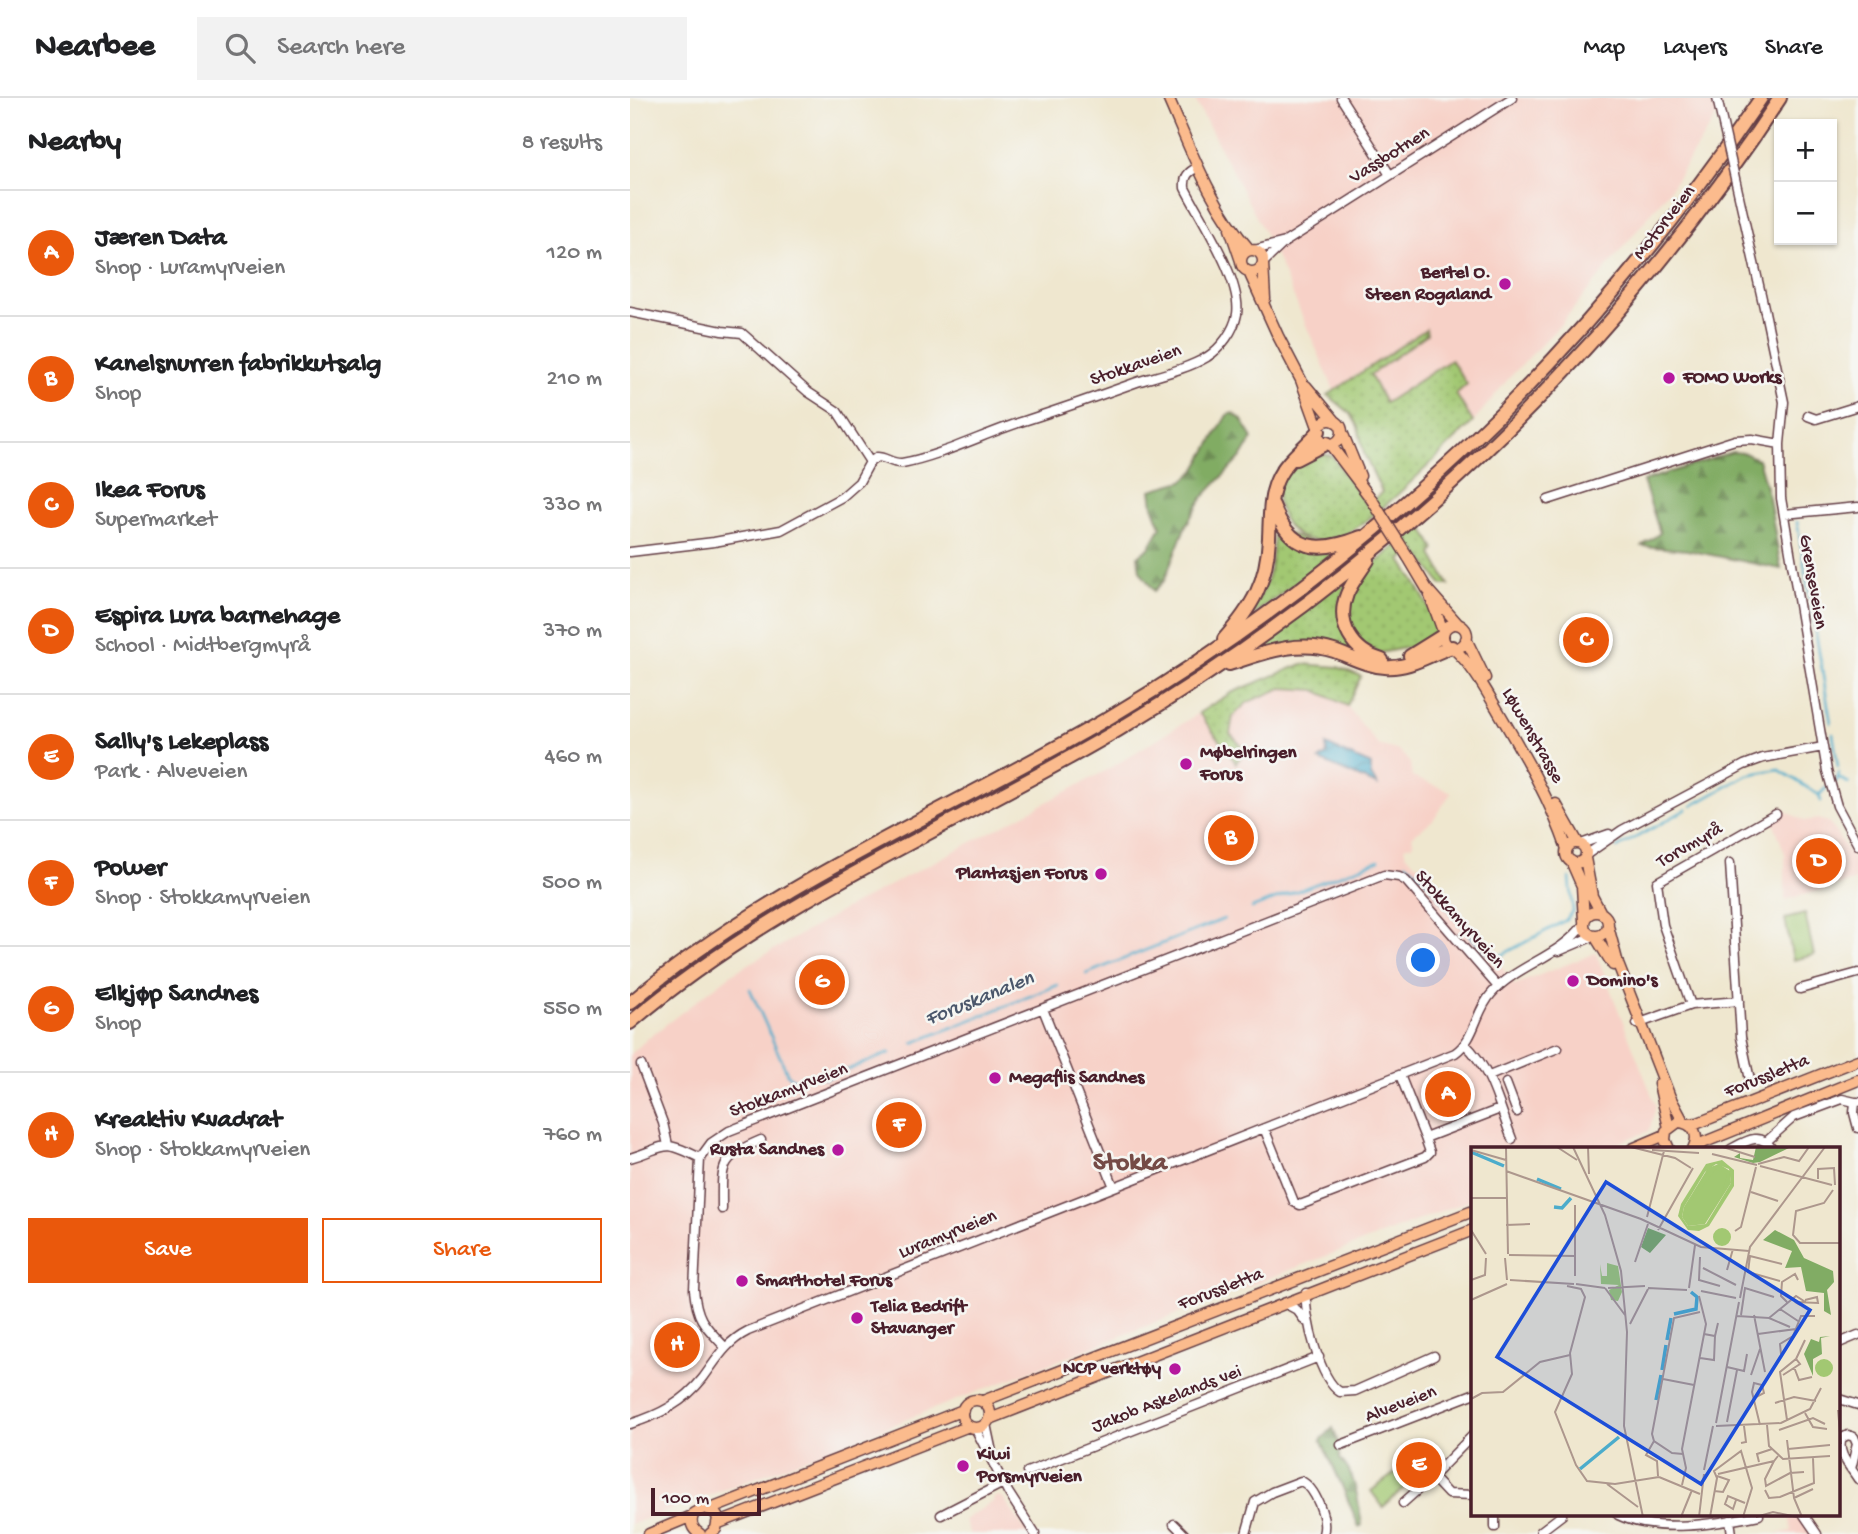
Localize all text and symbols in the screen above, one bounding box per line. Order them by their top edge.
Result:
search box [197,17,687,80]
text: Nearbee [35,29,155,67]
icon: search [221,29,259,67]
text: Search here [277,33,405,64]
text: Map [1583,34,1625,63]
text: Layers [1663,34,1727,63]
text: Share [1765,34,1823,63]
map controls [1774,119,1837,245]
button: + [1774,119,1837,182]
street label: Vassbotnen [1345,122,1435,190]
text: Nearby [28,126,121,161]
text: 8 results [522,130,602,157]
street label: Motorveien [1629,181,1701,265]
button: − [1774,182,1837,245]
text: Jæren Data [95,224,226,255]
text: A [44,240,58,267]
text: 120 m [547,240,602,267]
text: Shop · Luramyrveien [95,255,285,282]
place label: Bertel O. Steen Rogaland [1365,262,1493,307]
marker: Bertel O. Steen Rogaland [1497,276,1513,292]
street label: Stokkaveien [1087,340,1185,392]
text: Kanelsnurren fabrikkutsalg [95,350,381,381]
text: B [45,366,57,393]
text: 210 m [547,366,602,393]
place label: FOMO Works [1682,367,1783,390]
marker: FOMO Works [1661,370,1677,386]
text: Shop [95,381,141,408]
text: Ikea Forus [95,476,205,507]
text: C [45,492,57,519]
text: 330 m [543,492,602,519]
text: Supermarket [95,507,217,534]
street label: Grenseveien [1792,533,1832,631]
text: Espira Lura barnehage [95,602,340,633]
pin: C [1563,614,1609,666]
text: D [44,618,59,645]
text: 370 m [543,618,602,645]
text: School · Midtbergmyrå [95,633,311,660]
street label: Løwenstrasse [1495,684,1569,788]
text: Sally's Lekeplass [95,728,268,759]
place label: Møbelringen Forus [1199,742,1298,787]
text: E [44,744,58,771]
text: 460 m [545,744,602,771]
marker: Møbelringen Forus [1178,756,1194,772]
text: Park · Alveveien [95,759,247,786]
pin: B [1208,812,1254,864]
street label: Torvmyrå [1652,817,1728,875]
pin: D [1796,835,1842,887]
text: Power [95,854,166,885]
place label: Plantasjen Forus [955,863,1088,886]
marker: Plantasjen Forus [1093,866,1109,882]
street label: Stokkamyrveien [1409,866,1509,974]
text: F [45,870,57,897]
text: 500 m [542,870,602,897]
text: Shop · Stokkamyrveien [95,885,310,912]
your location [1406,943,1440,977]
pin: G [799,956,845,1008]
water label: Foruskanalen [922,967,1039,1033]
place label: Domino's [1585,970,1659,993]
marker: Domino's [1565,973,1581,989]
text: Elkjøp Sandnes [95,980,258,1011]
text: G [44,996,58,1023]
text: 550 m [543,996,602,1023]
text: Shop [95,1011,141,1038]
street label: Forussletta [1720,1049,1814,1105]
street label: Stokkamyrveien [727,1058,851,1124]
place label: Megaflis Sandnes [1009,1067,1145,1090]
pin: A [1425,1068,1471,1120]
marker: Megaflis Sandnes [987,1070,1003,1086]
pin: F [876,1099,922,1151]
text: Kreaktiv Kvadrat [95,1106,282,1137]
text: H [44,1122,58,1149]
text: 760 m [544,1122,602,1149]
text: Shop · Stokkamyrveien [95,1137,310,1164]
place label: Rusta Sandnes [709,1139,825,1162]
marker: Rusta Sandnes [830,1142,846,1158]
inset map [1471,1147,1840,1516]
district label: Stokka [1093,1149,1168,1180]
street label: Luramyrveien [896,1205,1000,1265]
button: Save [28,1218,308,1283]
button: Share [322,1218,602,1283]
street label: Forussletta [1174,1263,1268,1317]
place label: Smarthotel Forus [756,1270,893,1293]
marker: Smarthotel Forus [734,1273,750,1289]
place label: Telia Bedrift Stavanger [869,1296,969,1341]
marker: Telia Bedrift Stavanger [849,1310,865,1326]
pin: H [654,1319,700,1371]
place label: NCP verktøy [1063,1358,1162,1381]
street label: Jakob Askelands vei [1089,1361,1245,1439]
marker: NCP verktøy [1167,1361,1183,1377]
street label: Alveveien [1362,1381,1440,1429]
pin: E [1396,1439,1442,1491]
place label: Kiwi Porsmyrveien [976,1444,1083,1489]
marker: Kiwi Porsmyrveien [955,1458,971,1474]
scale bar [651,1485,761,1517]
text: 100 m [662,1488,709,1511]

